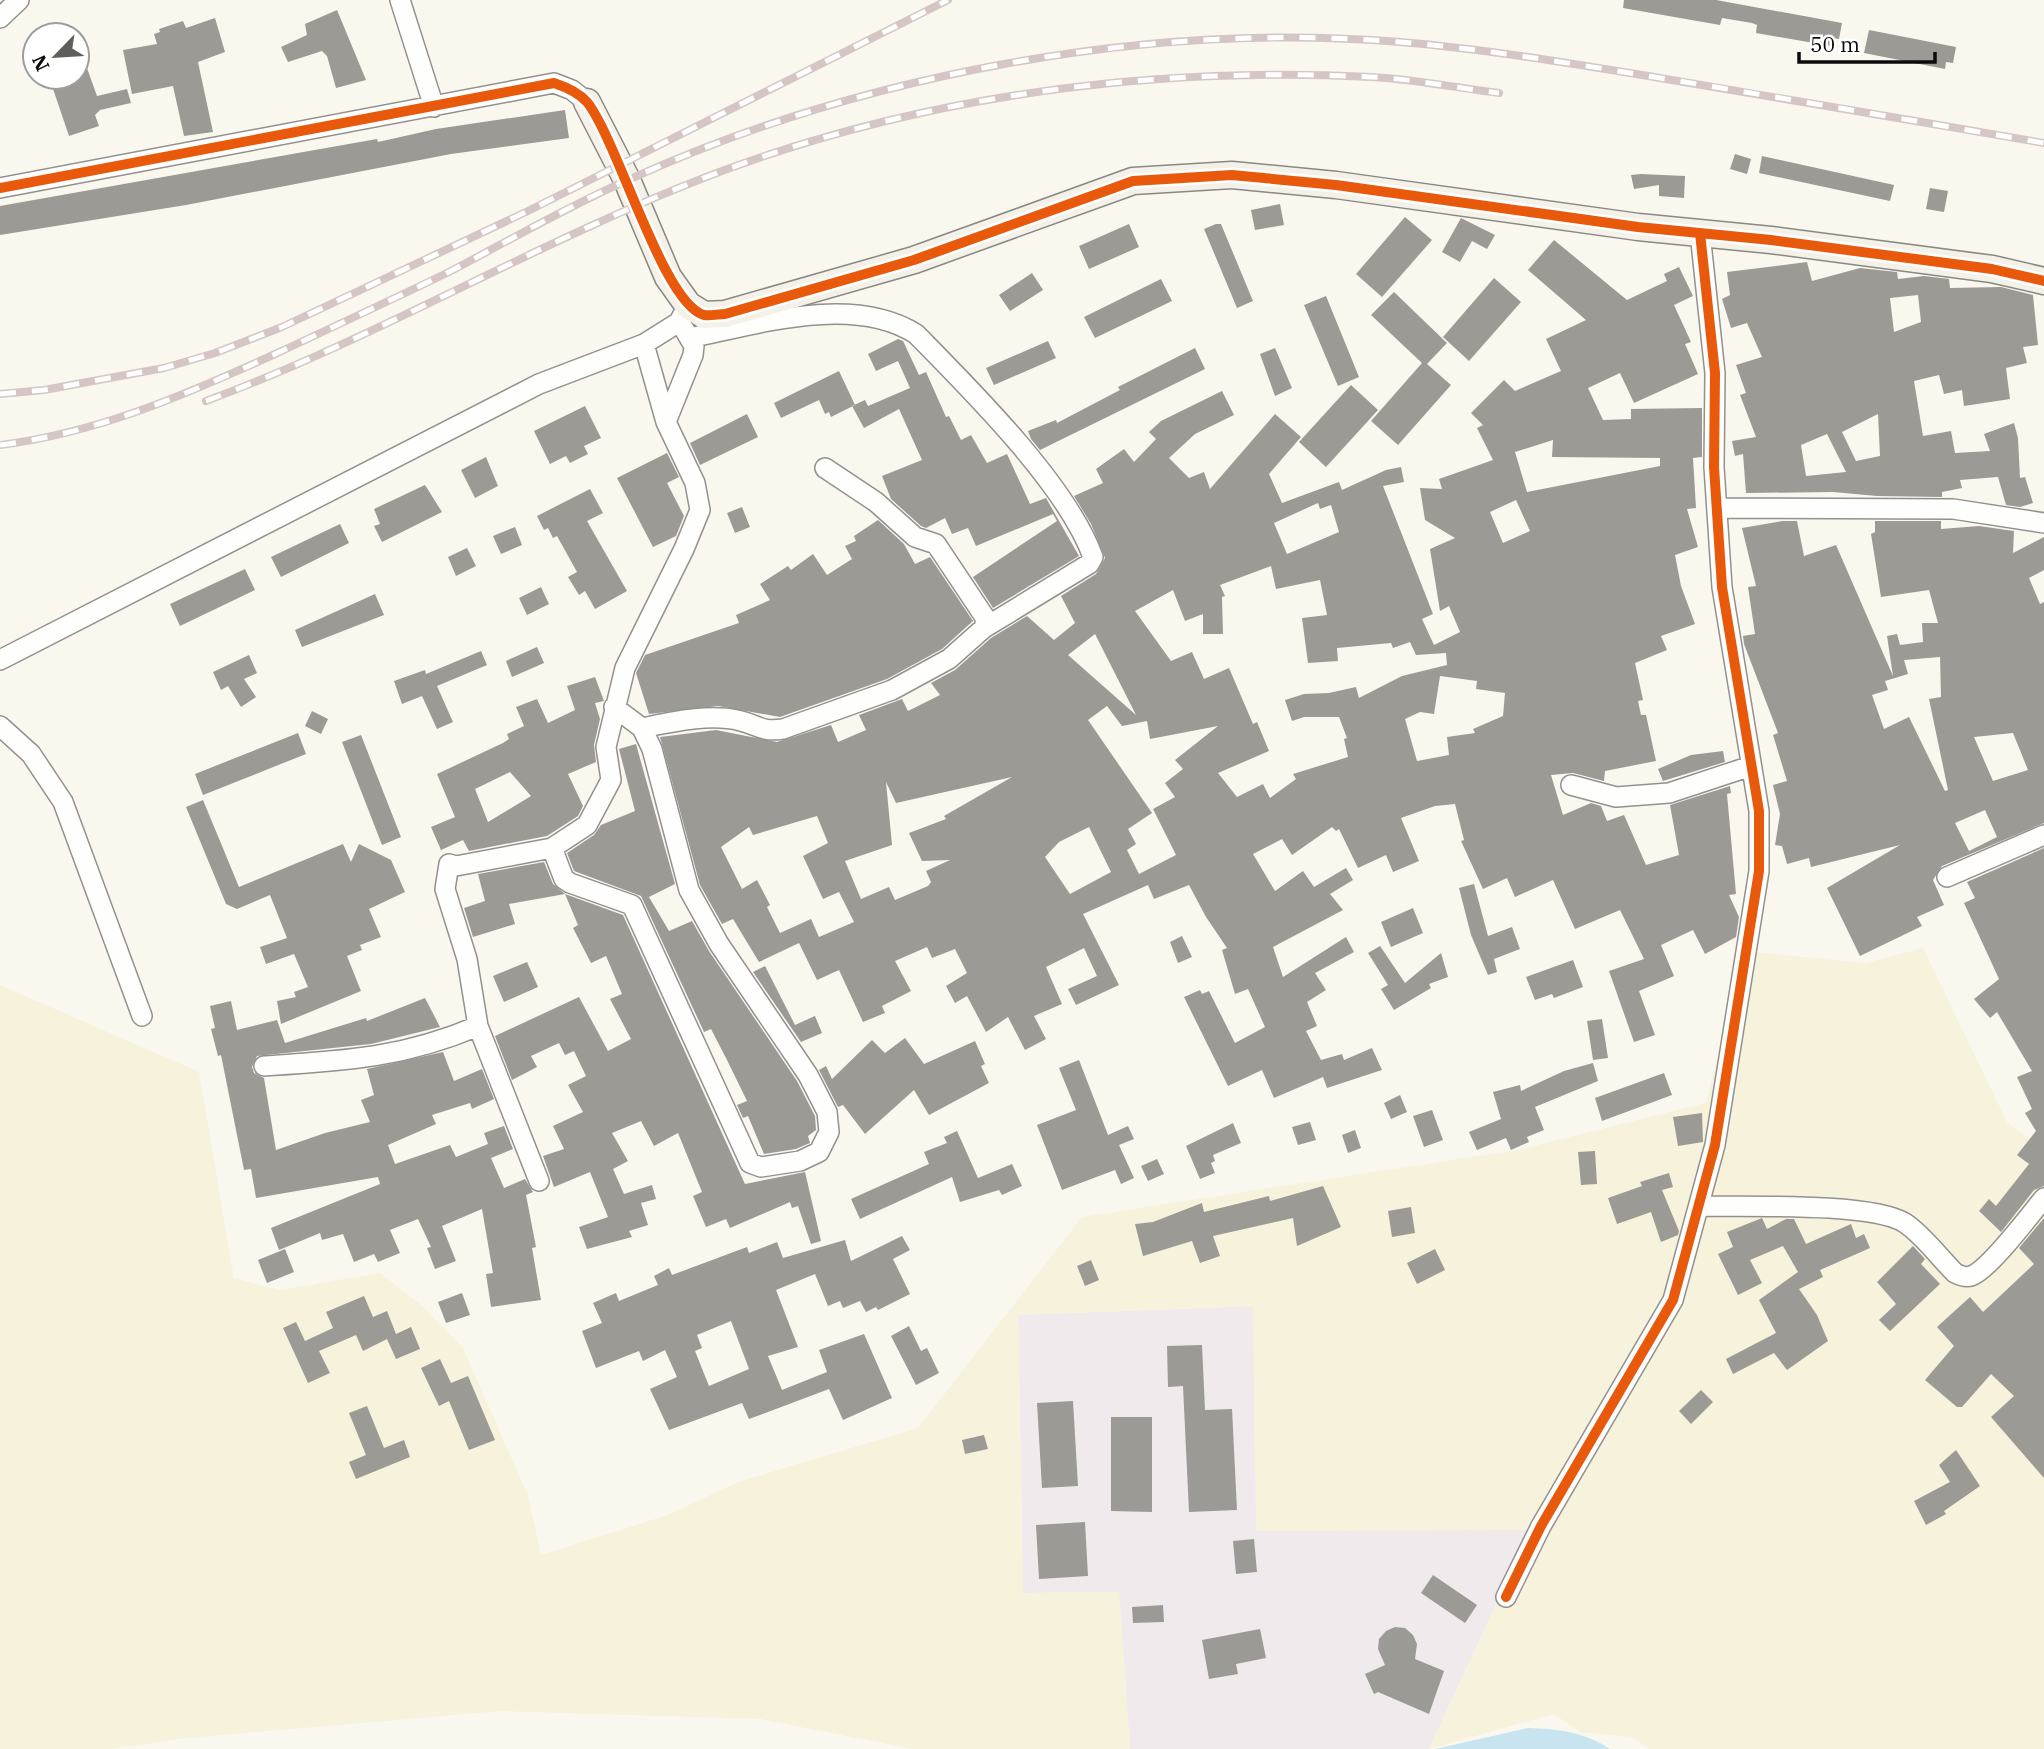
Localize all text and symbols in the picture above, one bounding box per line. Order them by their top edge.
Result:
north arrow [21,21,91,91]
scale bar [1799,21,1936,65]
text: 50 m [1810,30,1860,58]
text: N [27,51,55,75]

